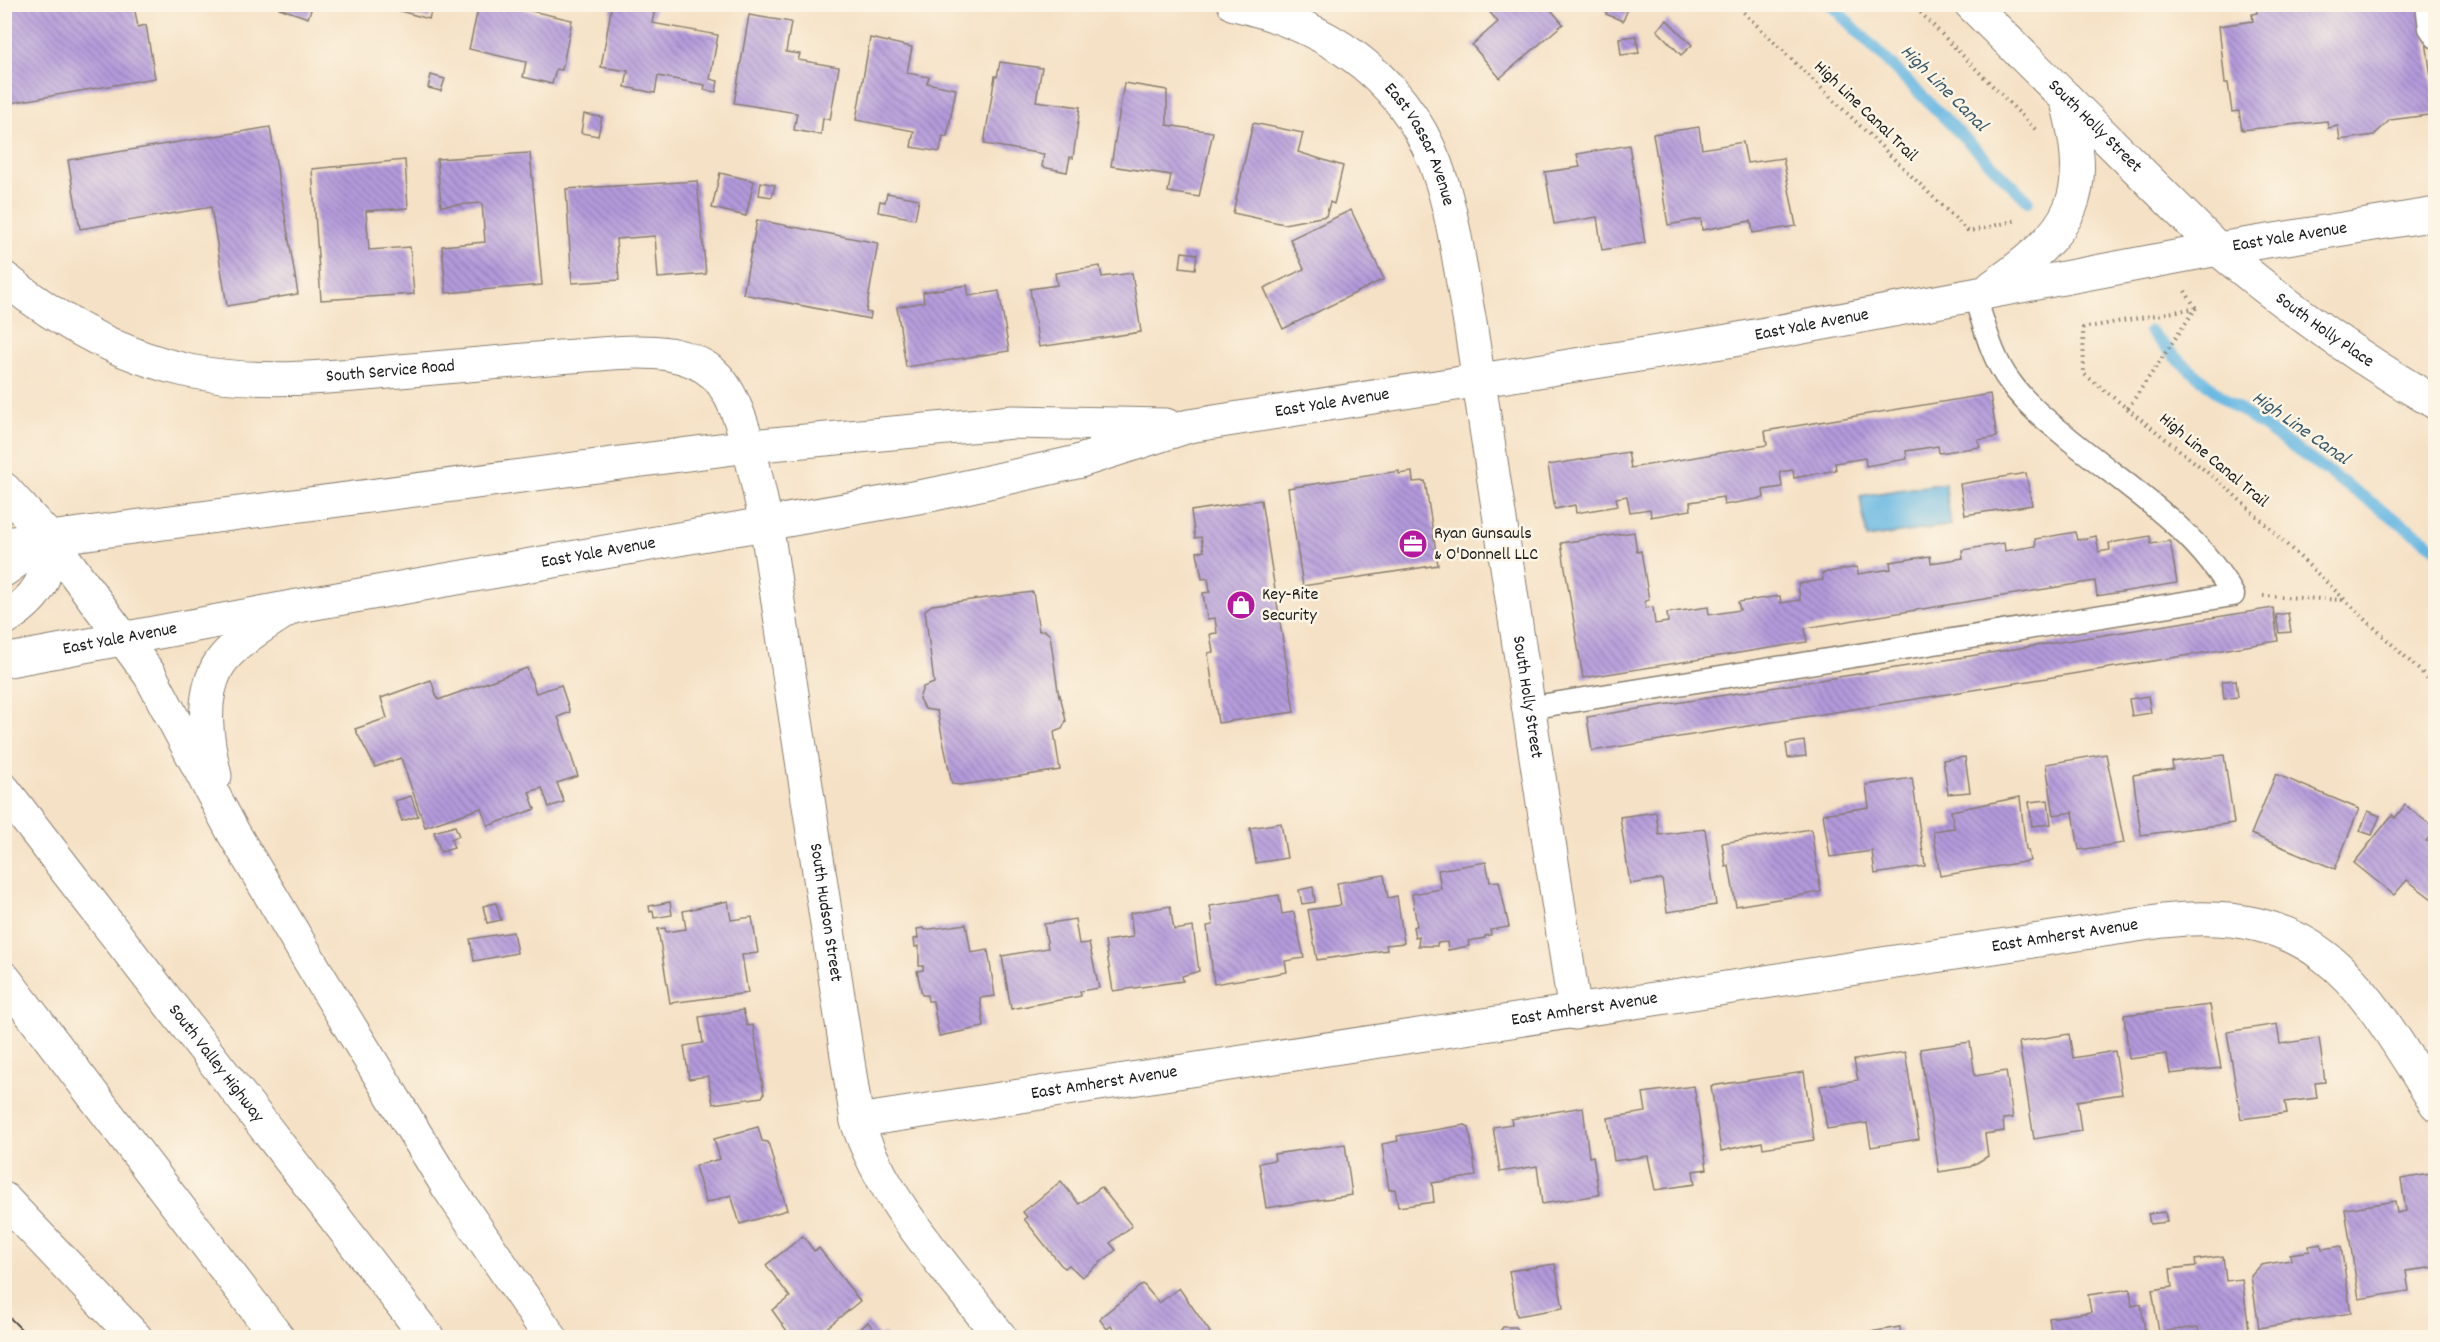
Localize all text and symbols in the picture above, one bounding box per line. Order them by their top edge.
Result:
water label: High Line Canal [1893,39,1995,141]
street label: High Line Canal Trail [1807,56,1923,169]
street label: South Holly Street [2042,74,2148,179]
street label: East Vassar Avenue [1378,77,1460,209]
street label: East Yale Avenue [2231,216,2349,259]
street label: South Holly Place [2270,287,2379,374]
street label: East Yale Avenue [1753,302,1871,348]
street label: South Service Road [325,354,456,390]
street label: East Yale Avenue [1273,382,1391,425]
water label: High Line Canal [2245,385,2356,474]
street label: High Line Canal Trail [2153,408,2274,515]
place label: Ryan Gunsauls & O'Donnell LLC [1434,522,1538,568]
office icon: Ryan Gunsauls & O'Donnell LLC [1397,528,1429,560]
street label: East Yale Avenue [539,531,657,575]
place label: Key-Rite Security [1262,583,1318,629]
shop icon: Key-Rite Security [1225,589,1257,621]
street label: East Yale Avenue [61,616,179,662]
street label: South Holly Street [1505,634,1549,761]
street label: South Hudson Street [802,841,848,984]
street label: East Amherst Avenue [1990,912,2140,960]
street label: East Amherst Avenue [1510,986,1659,1033]
street label: South Valley Highway [162,999,270,1129]
street label: East Amherst Avenue [1029,1060,1179,1107]

